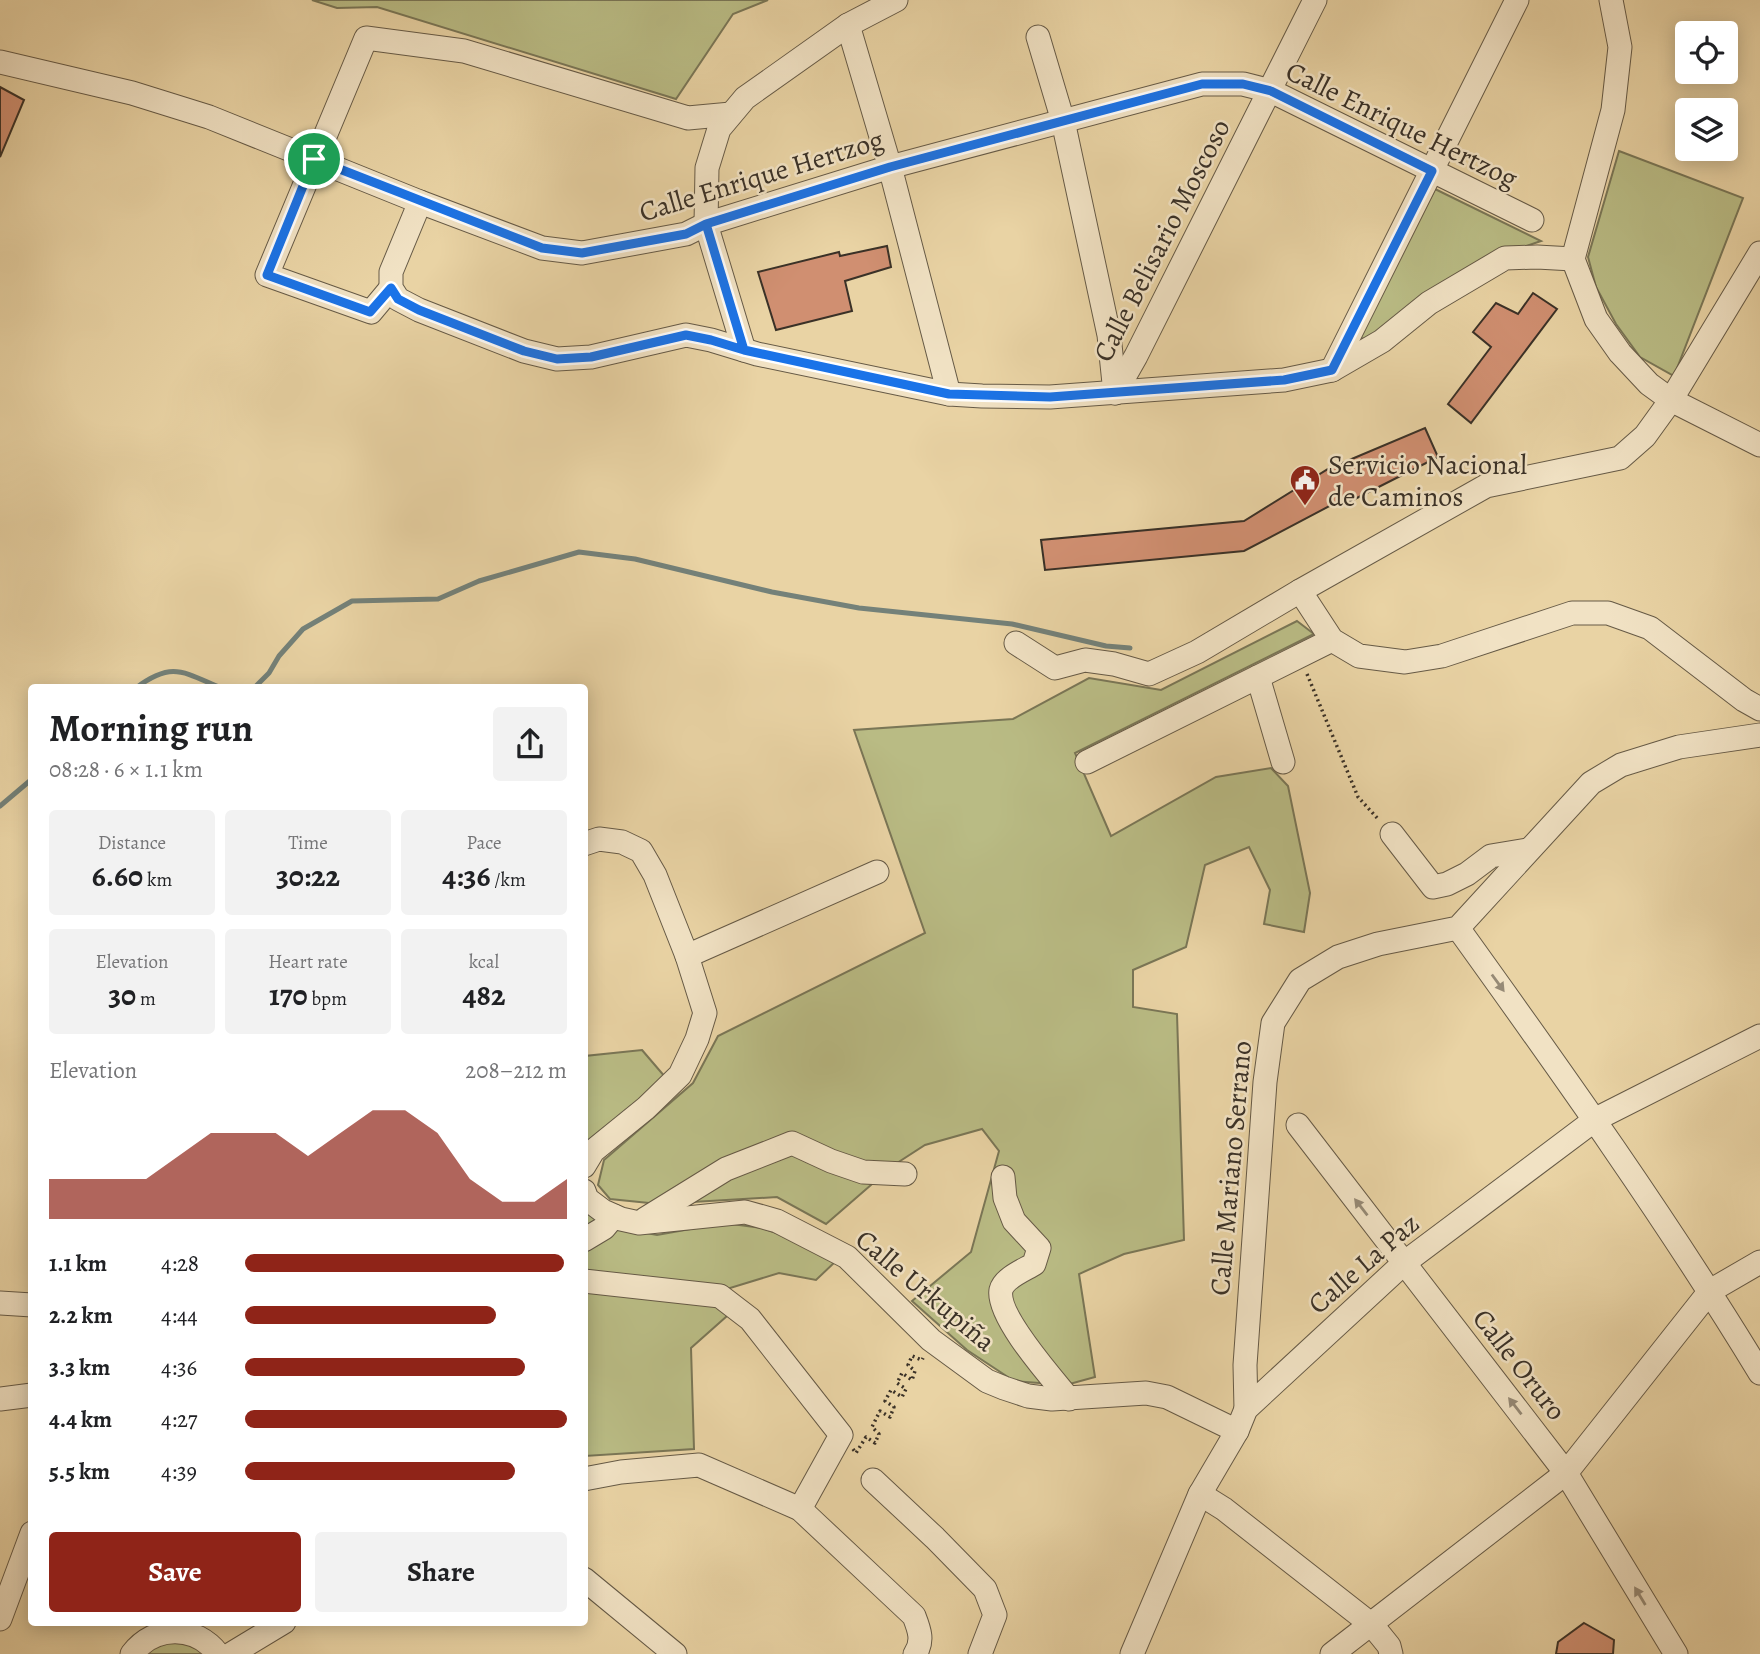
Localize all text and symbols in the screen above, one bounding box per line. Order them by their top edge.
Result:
map controls [1675,21,1738,161]
button: locate [1675,21,1738,84]
street label: Calle Enrique Hertzog [1279,52,1524,198]
button: layers [1675,98,1738,161]
street label: Calle Belisario Moscoso [1084,113,1240,368]
street label: Calle Enrique Hertzog [634,121,888,231]
pin [284,129,344,189]
icon: arrive [295,140,333,178]
place label: Servicio Nacional de Caminos [1328,446,1527,516]
public building icon: Servicio Nacional de Caminos [1288,463,1322,507]
text: Morning run [49,702,253,754]
button: share [493,707,567,781]
text: 08:28 · 6 × 1.1 km [49,754,203,785]
text: Distance [98,830,166,856]
text: Time [288,830,328,856]
text: Pace [466,830,502,856]
text: 6.60 [92,856,143,896]
text: 30:22 [276,856,340,896]
text: 4:36 [442,856,490,896]
text: km [143,867,172,893]
text: /km [490,867,526,893]
text: Elevation [96,949,168,975]
text: Heart rate [268,949,348,975]
text: kcal [469,949,499,975]
one-way arrow [1491,974,1505,992]
text: 30 [108,975,136,1015]
text: 170 [269,975,308,1015]
text: 482 [463,975,506,1015]
text: m [136,986,156,1012]
text: bpm [308,986,347,1012]
street label: Calle Mariano Serrano [1201,1039,1261,1297]
text: Elevation [49,1055,137,1086]
text: 208–212 m [465,1055,567,1086]
one-way arrow [1354,1198,1369,1216]
street label: Calle La Paz [1300,1205,1427,1323]
street label: Calle Urkupiña [847,1221,1003,1361]
text: 1.1 km [49,1248,107,1279]
text: 4:28 [161,1248,199,1279]
text: 2.2 km [49,1300,113,1331]
text: 4:44 [161,1300,198,1331]
street label: Calle Oruro [1464,1301,1575,1428]
text: 3.3 km [49,1352,110,1383]
text: 4:36 [161,1352,197,1383]
one-way arrow [1507,1398,1522,1416]
text: 4.4 km [49,1404,112,1435]
text: 4:27 [161,1404,197,1435]
text: 5.5 km [49,1456,110,1487]
text: 4:39 [161,1456,197,1487]
button: Save [49,1532,301,1612]
button: Share [315,1532,567,1612]
one-way arrow [1634,1586,1647,1605]

